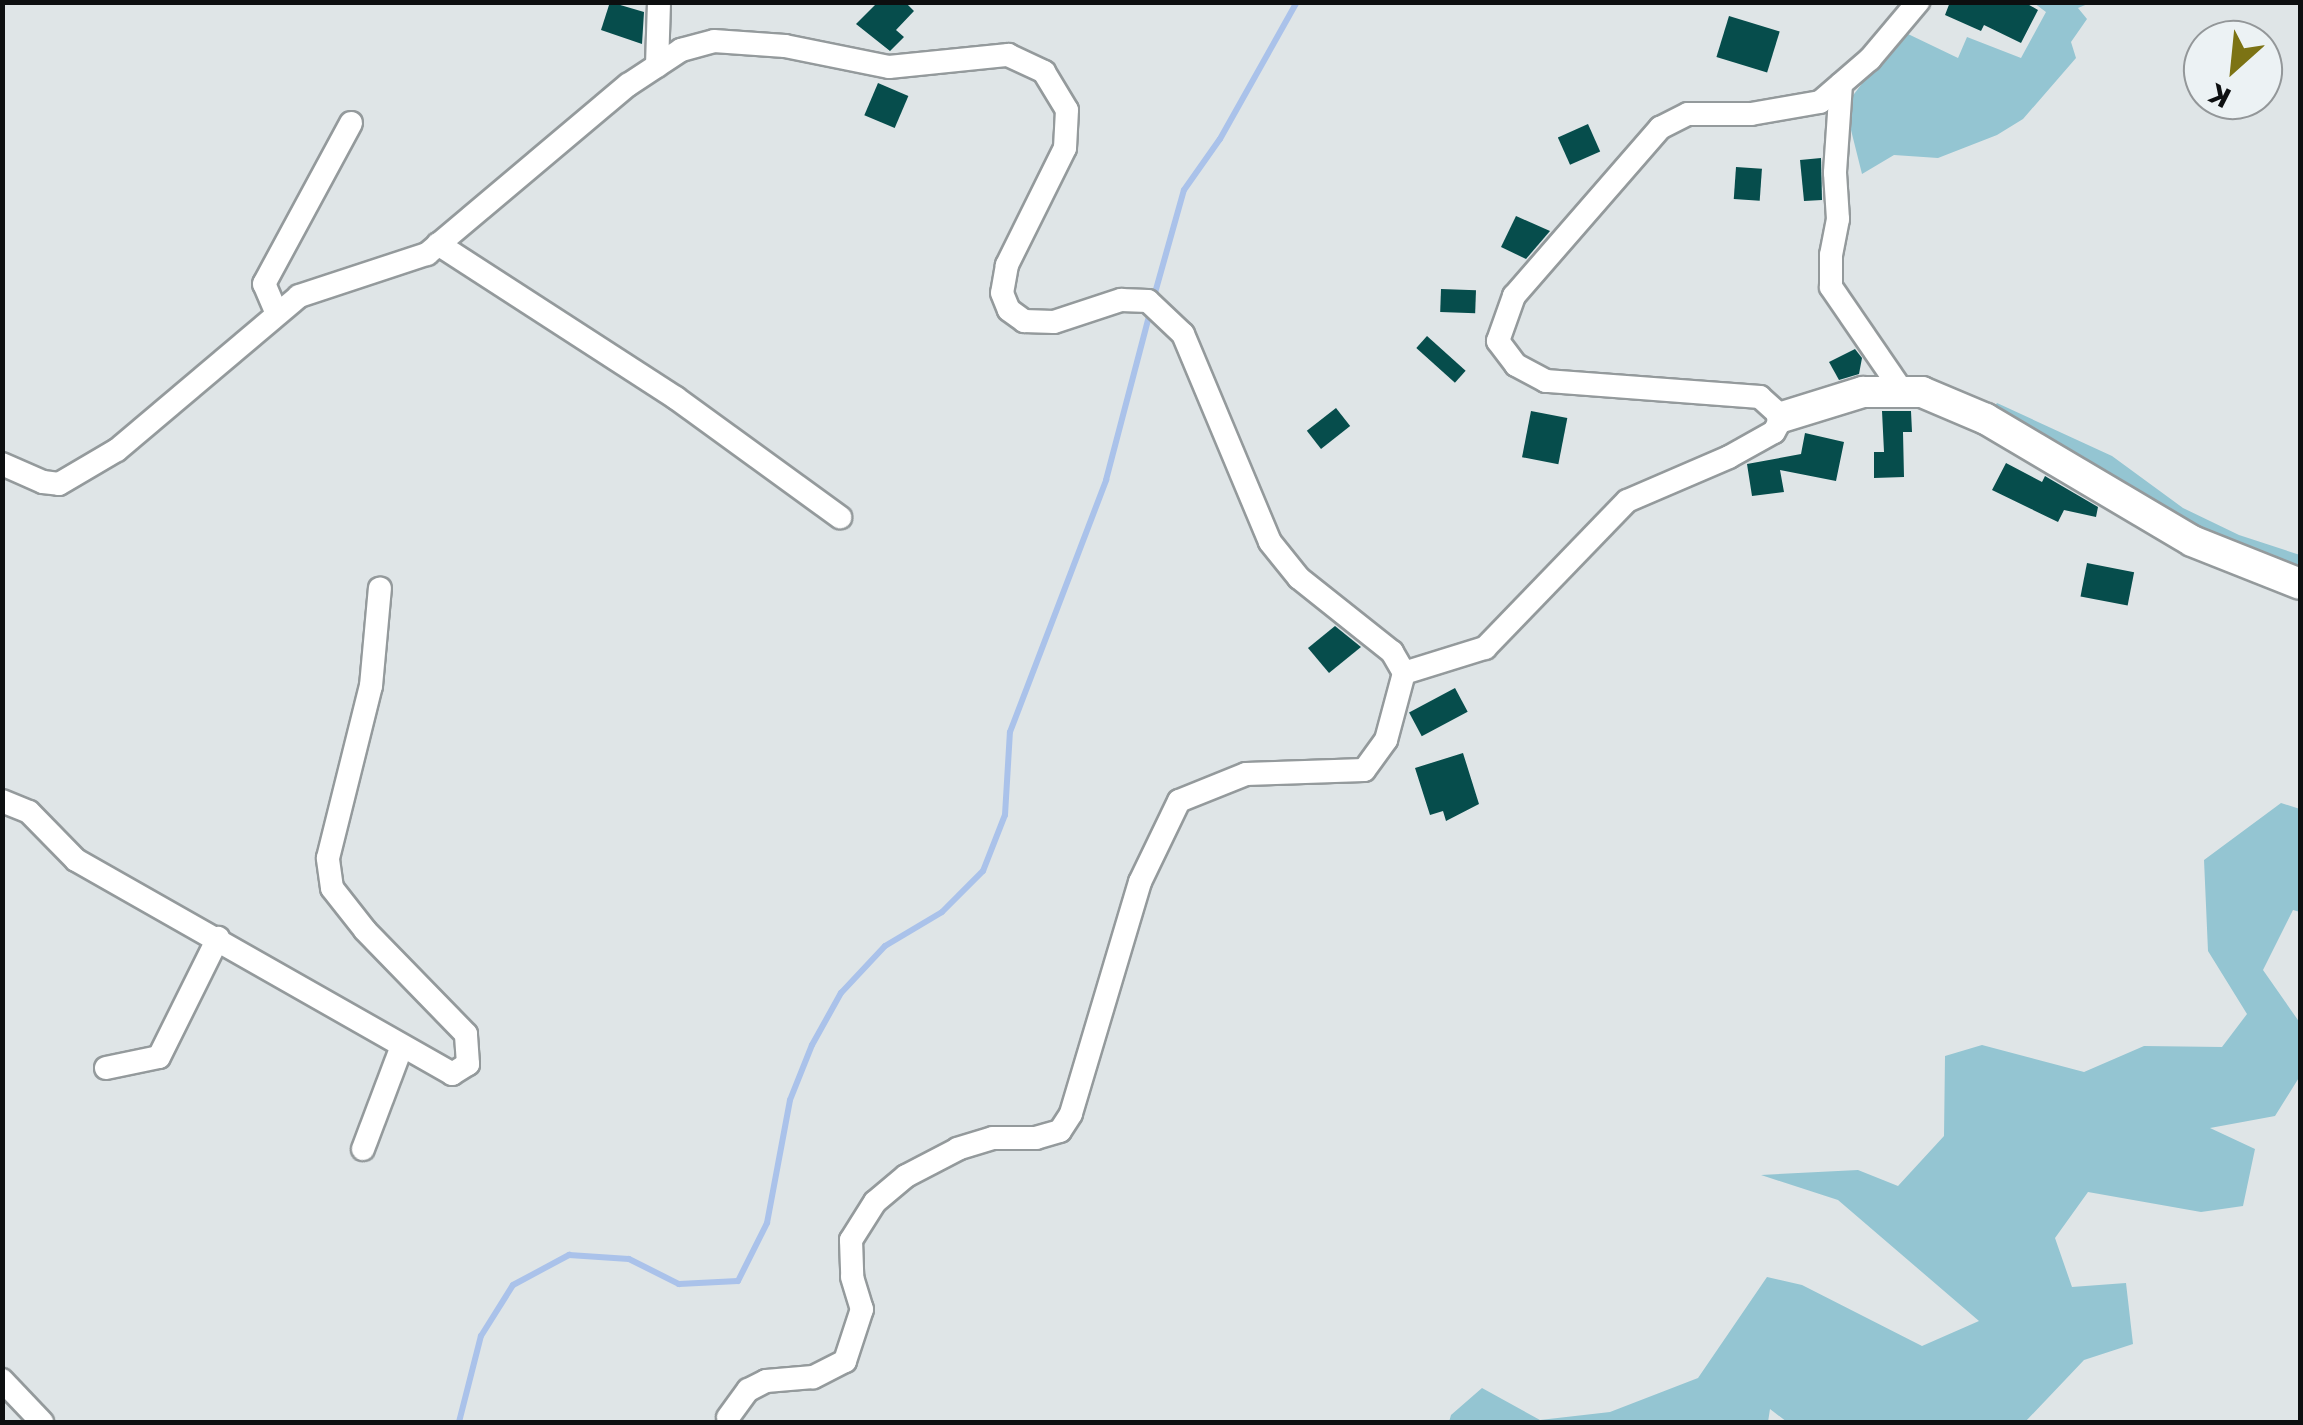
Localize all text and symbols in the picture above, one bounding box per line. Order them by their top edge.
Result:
north arrow [2183,20,2283,120]
text: K [2202,73,2238,118]

